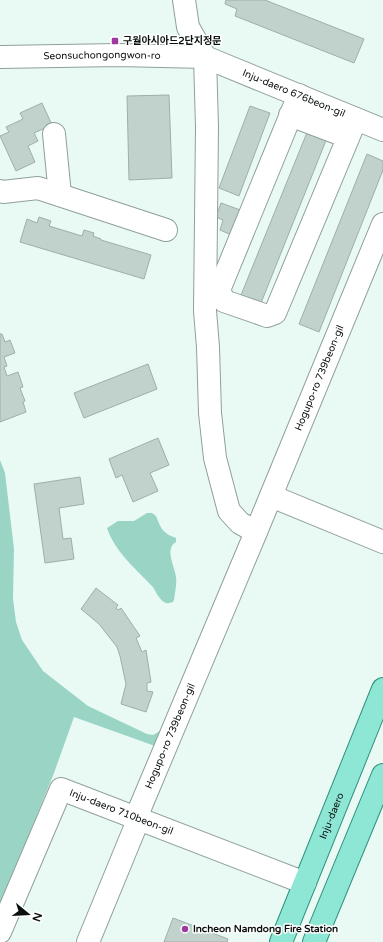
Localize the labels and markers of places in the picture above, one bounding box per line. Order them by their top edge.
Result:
place label: 구월아시아드2단지정문 [123,35,221,47]
marker: 구월아시아드2단지정문 [110,36,120,46]
place label: Incheon Namdong Fire Station [193,923,338,935]
marker: Incheon Namdong Fire Station [180,924,190,934]

